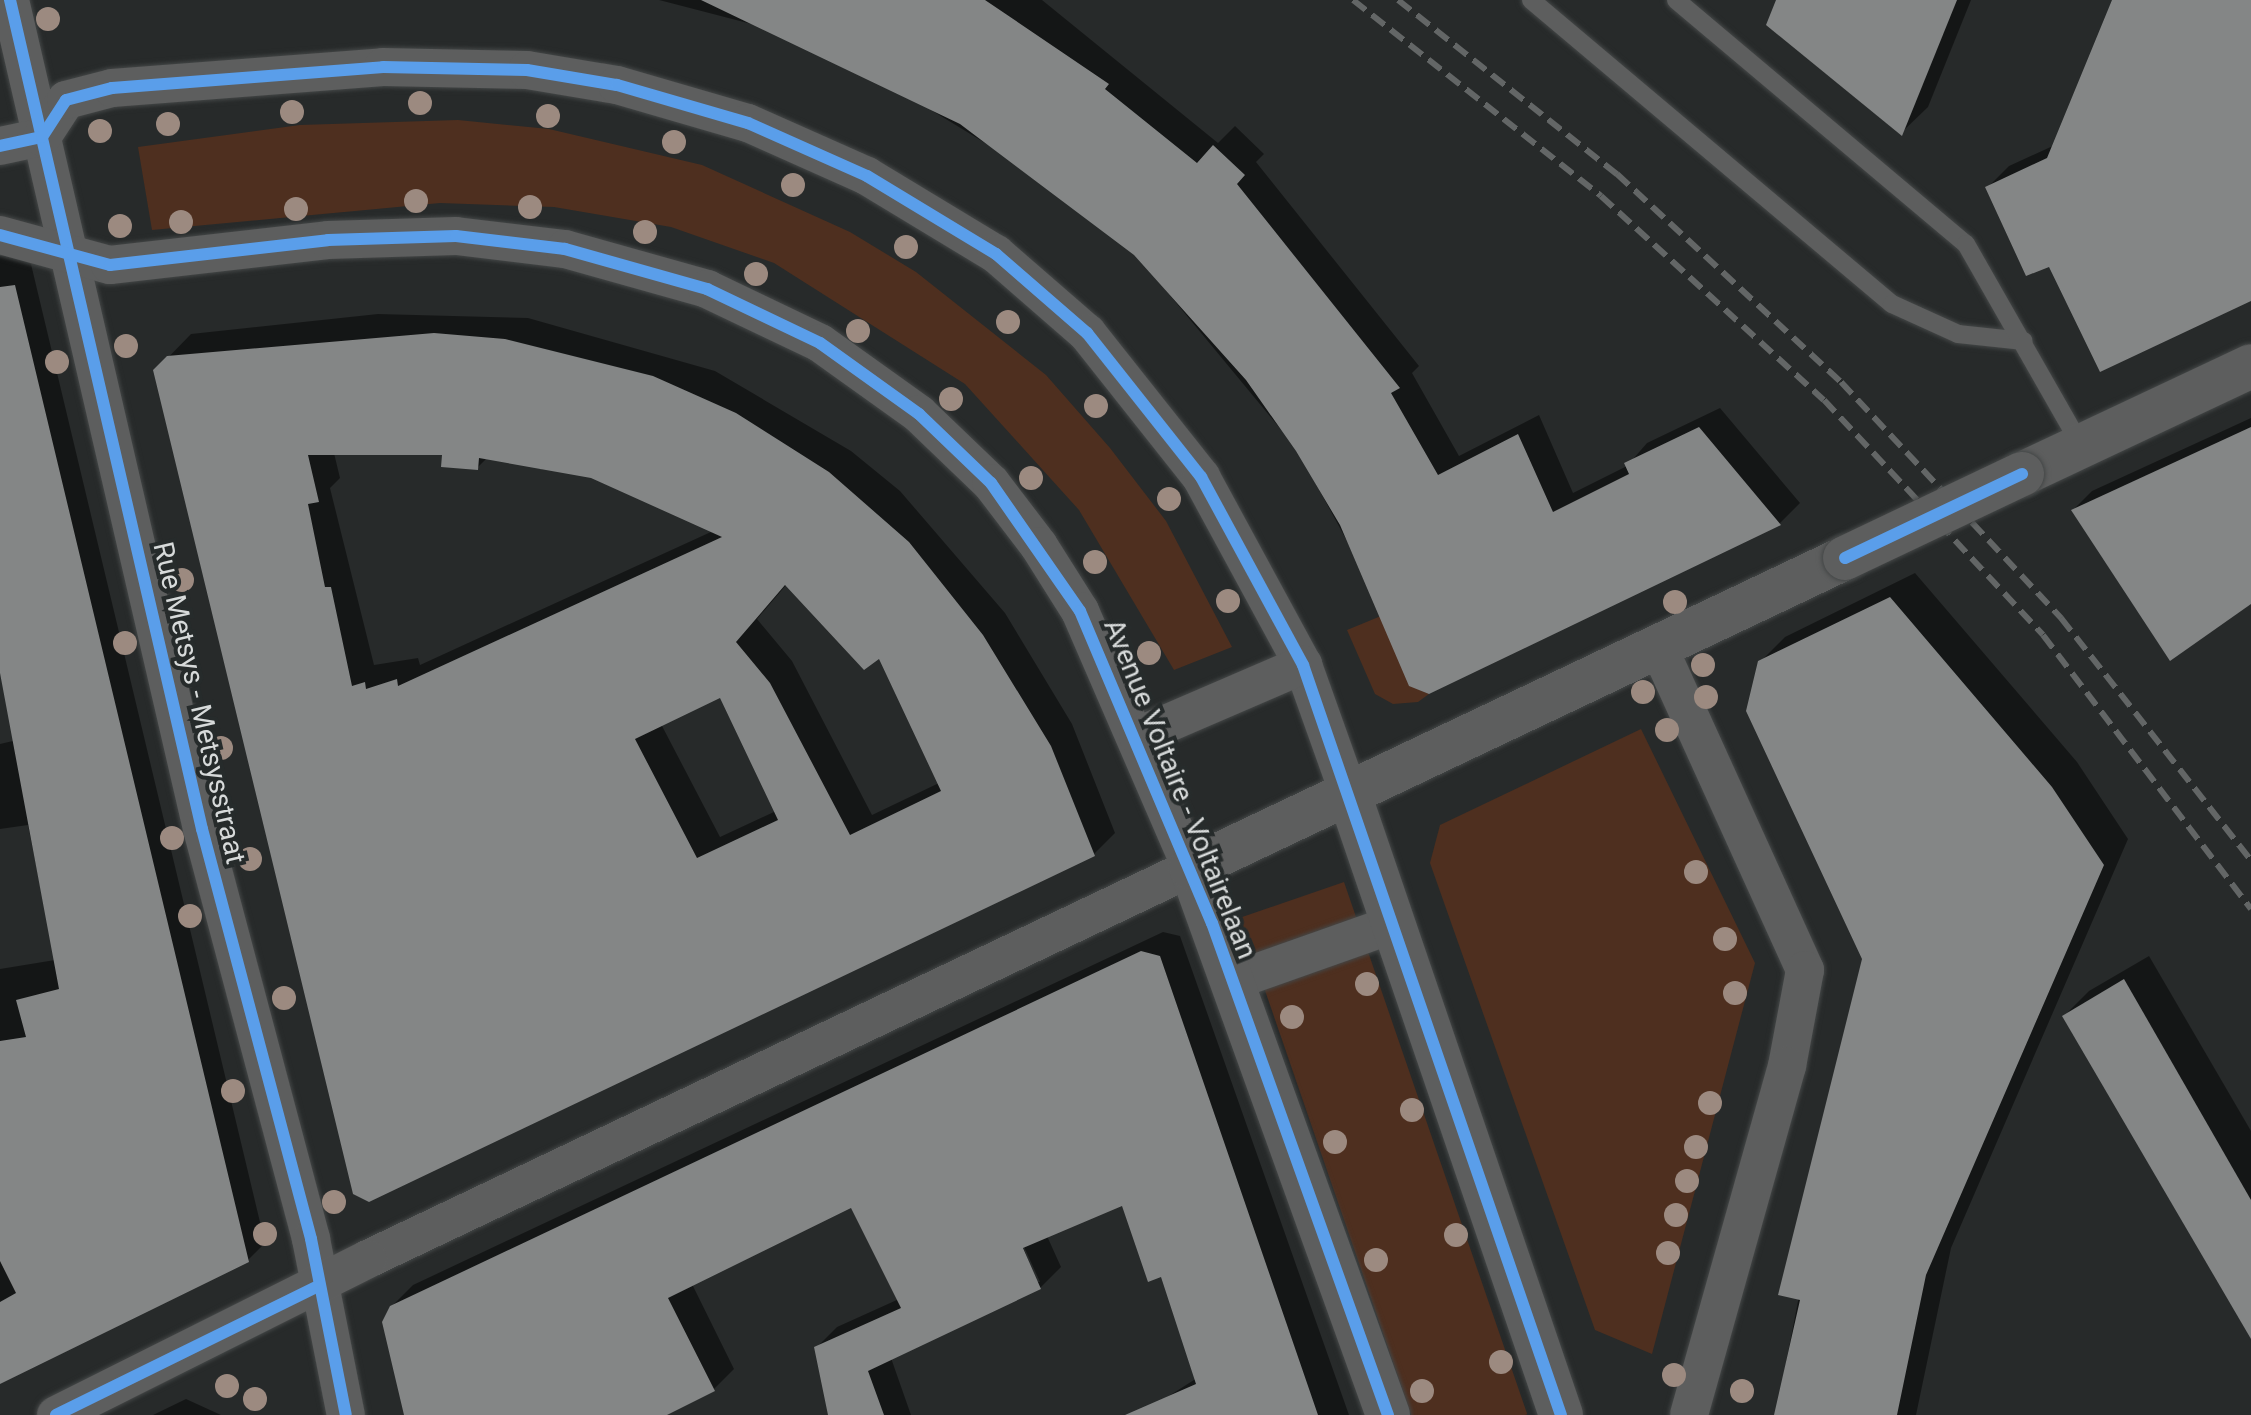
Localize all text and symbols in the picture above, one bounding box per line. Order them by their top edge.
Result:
street label: Rue Metsys - Metsysstraat [146,539,252,867]
street label: Avenue Voltaire - Voltairelaan [1096,614,1264,964]

